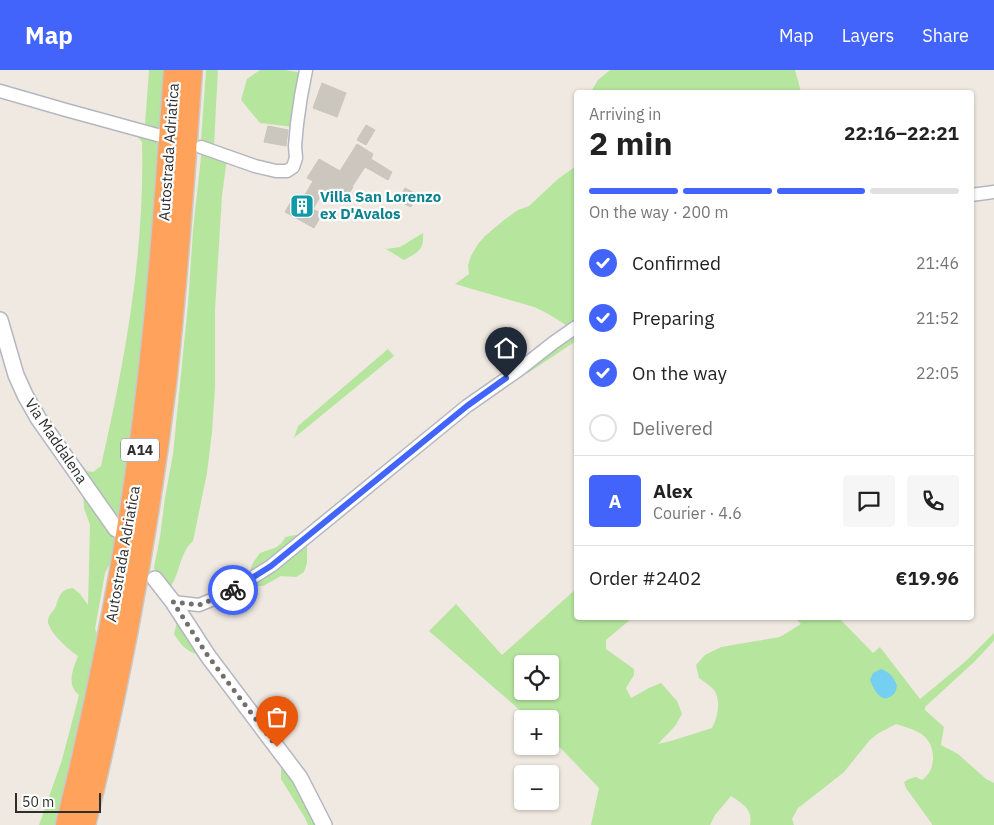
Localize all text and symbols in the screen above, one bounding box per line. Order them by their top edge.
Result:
text: Map [25,19,73,51]
text: Map [779,24,814,47]
text: Layers [842,24,894,47]
text: Share [922,24,969,47]
street label: Autostrada Adriatica [154,82,183,221]
text: Arriving in [589,104,661,124]
text: 22:16–22:21 [844,121,959,145]
text: 2 min [589,122,673,164]
place label: Villa San Lorenzo ex D'Avalos [320,187,441,223]
building icon: Villa San Lorenzo ex D'Avalos [289,193,315,219]
text: On the way · 200 m [589,202,728,222]
icon: check [589,249,617,277]
text: Confirmed [632,251,721,275]
text: 21:46 [916,253,959,273]
icon: check [589,304,617,332]
text: Preparing [632,306,714,330]
text: 21:52 [916,308,959,328]
pin [485,327,527,378]
icon: home [492,334,520,362]
icon: check [589,359,617,387]
text: On the way [632,361,727,385]
text: 22:05 [916,363,959,383]
street label: Via Maddalena [21,394,92,487]
text: Delivered [632,416,713,440]
road number: A14 [121,438,159,462]
button: chat [843,475,895,527]
button: phone [907,475,959,527]
text: Alex [653,479,693,503]
street label: Autostrada Adriatica [101,484,144,624]
text: A [608,489,622,513]
text: Courier · 4.6 [653,503,742,523]
courier [208,565,258,615]
text: Order #2402 [589,566,701,590]
text: €19.96 [896,566,959,590]
icon: bike [219,576,247,604]
map controls [514,655,559,810]
button: locate [514,655,559,700]
pin [256,696,298,747]
icon: bag [263,703,291,731]
button: + [514,710,559,755]
button: − [514,765,559,810]
scale bar [15,790,101,813]
text: 50 m [22,793,54,811]

